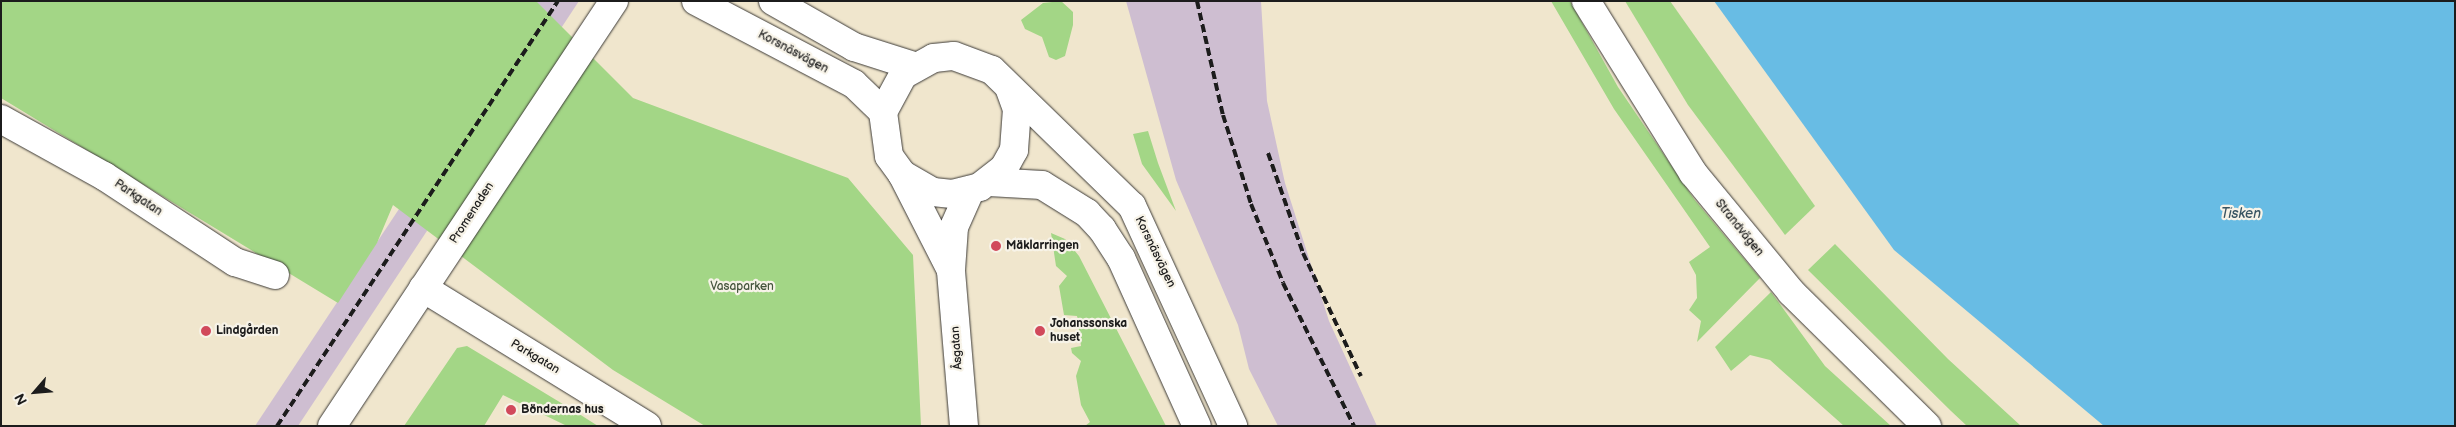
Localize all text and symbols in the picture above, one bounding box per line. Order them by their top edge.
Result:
street label: Korsnäsvägen [755,27,831,77]
street label: Parkgatan [111,177,165,219]
street label: Promenaden [447,180,497,246]
street label: Strandvägen [1712,197,1766,259]
water label: Tisken [2221,206,2261,222]
street label: Korsnäsvägen [1132,214,1178,290]
place label: Mäklarringen [1006,239,1079,253]
marker: Mäklarringen [990,240,1002,252]
park label: Vasaparken [710,280,774,294]
place label: Johanssonska huset [1050,317,1127,345]
place label: Lindgården [216,324,278,338]
marker: Lindgården [200,325,212,337]
marker: Johanssonska huset [1034,325,1046,337]
street label: Åsgatan [948,326,966,370]
street label: Parkgatan [508,337,562,377]
north arrow [10,367,60,417]
text: N [11,391,31,408]
place label: Böndernas hus [521,403,604,417]
marker: Böndernas hus [505,404,517,416]

